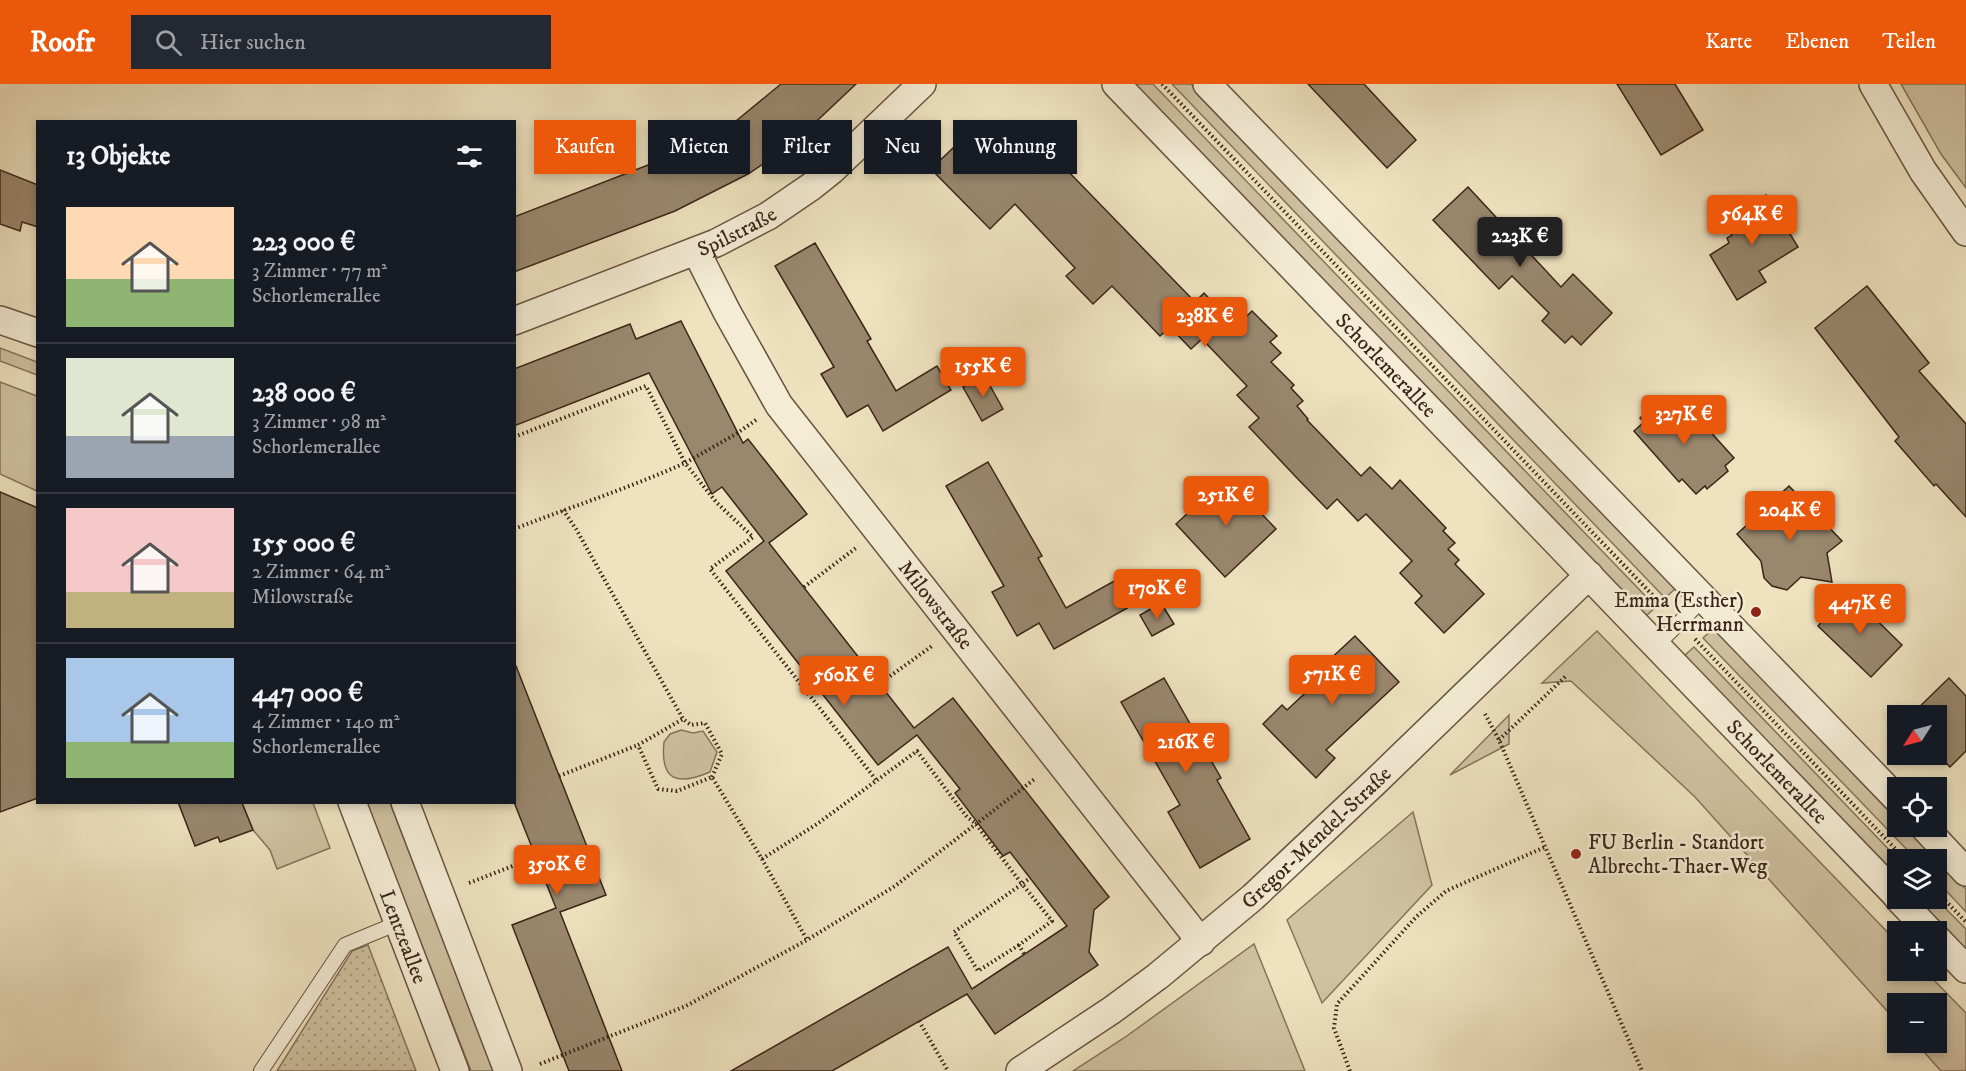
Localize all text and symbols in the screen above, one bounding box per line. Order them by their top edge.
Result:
search box [131,15,551,69]
text: Roofr [30,25,95,60]
icon: search [152,26,185,59]
text: Hier suchen [200,29,306,56]
text: Karte [1705,29,1752,55]
text: Ebenen [1785,29,1849,55]
text: Teilen [1882,29,1936,55]
chip: Kaufen [534,120,636,174]
chip: Mieten [648,120,750,174]
chip: Filter [762,120,852,174]
chip: Neu [864,120,941,174]
chip: Wohnung [953,120,1077,174]
text: 13 Objekte [66,140,170,173]
icon: filters [453,140,486,173]
pin: 564K € [1703,195,1801,246]
street label: Spilstraße [694,202,782,263]
text: 564K € [1721,202,1783,227]
pin: 223K € [1471,217,1569,268]
text: 223K € [1491,224,1549,249]
text: 223 000 € [252,226,356,259]
icon: home [114,231,186,303]
text: 3 Zimmer · 77 m² [252,259,387,284]
text: Schorlemerallee [252,284,380,309]
pin: 238K € [1156,297,1254,348]
text: 238K € [1176,304,1234,329]
street label: Schorlemerallee [1329,308,1442,424]
pin: 155K € [934,347,1032,398]
text: 155K € [954,354,1012,379]
text: 238 000 € [252,377,356,410]
icon: home [114,382,186,454]
pin: 327K € [1635,395,1733,446]
text: 327K € [1655,402,1713,427]
text: 3 Zimmer · 98 m² [252,410,386,435]
text: Schorlemerallee [252,435,380,460]
pin: 251K € [1177,476,1275,527]
text: 251K € [1197,483,1255,508]
pin: 204K € [1741,491,1839,542]
text: 204K € [1759,498,1821,523]
text: 155 000 € [252,527,356,560]
icon: home [114,532,186,604]
street label: Milowstraße [892,555,978,655]
text: 2 Zimmer · 64 m² [252,560,390,585]
pin: 170K € [1108,569,1206,620]
text: 170K € [1128,576,1186,601]
pin: 447K € [1811,584,1909,635]
text: Milowstraße [252,585,353,610]
place label: Emma (Esther) Herrmann [1614,588,1744,638]
text: 447K € [1829,591,1891,616]
marker: Emma (Esther) Herrmann [1749,605,1763,619]
pin: 571K € [1283,655,1381,706]
pin: 560K € [795,656,893,707]
text: 571K € [1303,662,1361,687]
text: 560K € [813,663,875,688]
text: 447 000 € [252,677,363,710]
icon: home [114,682,186,754]
north arrow [1887,705,1947,765]
map controls [1887,705,1947,1053]
text: 4 Zimmer · 140 m² [252,710,400,735]
street label: Schorlemerallee [1720,715,1833,830]
pin: 216K € [1137,723,1235,774]
text: 216K € [1157,730,1215,755]
text: Schorlemerallee [252,735,380,760]
street label: Gregor-Mendel-Straße [1237,761,1397,915]
button: locate [1887,777,1947,837]
place label: FU Berlin - Standort Albrecht-Thaer-Weg [1588,830,1768,880]
pin: 350K € [508,845,606,896]
marker: FU Berlin - Standort Albrecht-Thaer-Weg [1569,847,1583,861]
button: layers [1887,849,1947,909]
text: 350K € [528,852,586,877]
street label: Lentzeallee [373,886,432,988]
button: + [1887,921,1947,981]
button: − [1887,993,1947,1053]

